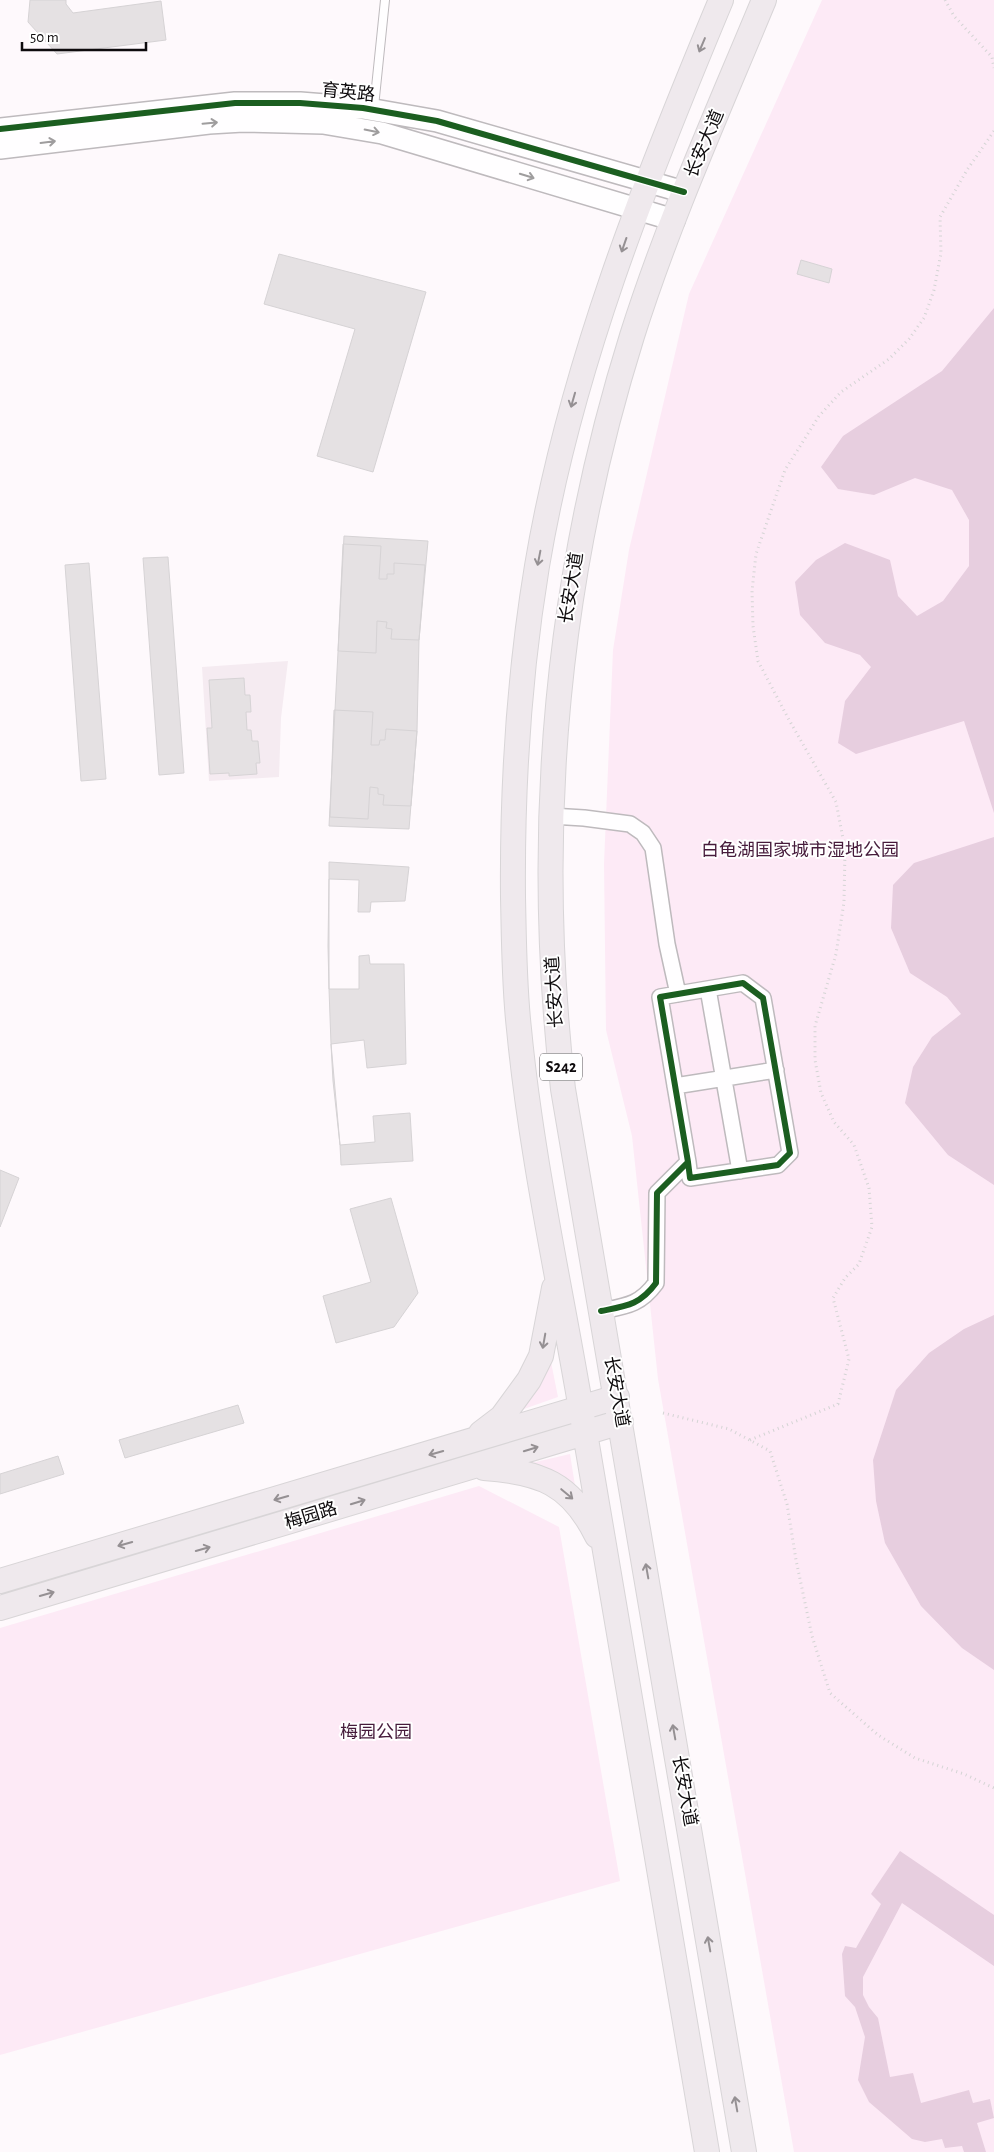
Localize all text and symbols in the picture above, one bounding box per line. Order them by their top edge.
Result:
scale bar [22,20,146,52]
text: 50 m [30,30,59,45]
one-way arrow [697,37,706,52]
street label: 育英路 [320,79,376,105]
street label: 长安大道 [681,107,727,181]
one-way arrow [201,118,217,128]
one-way arrow [363,126,379,136]
one-way arrow [40,137,56,147]
one-way arrow [519,172,535,182]
one-way arrow [619,237,628,253]
one-way arrow [568,391,578,407]
one-way arrow [534,550,543,566]
street label: 长安大道 [556,551,587,625]
park label: 白龟湖国家城市湿地公园 [701,840,899,860]
street label: 长安大道 [542,956,566,1029]
road number: S242 [540,1054,582,1080]
one-way arrow [538,1333,548,1349]
street label: 长安大道 [601,1355,633,1429]
one-way arrow [522,1444,538,1454]
one-way arrow [429,1448,445,1458]
one-way arrow [560,1488,573,1499]
one-way arrow [273,1494,289,1504]
one-way arrow [350,1496,366,1506]
street label: 梅园路 [282,1498,339,1533]
one-way arrow [117,1540,133,1550]
one-way arrow [194,1543,210,1553]
one-way arrow [641,1564,651,1580]
one-way arrow [38,1589,54,1599]
park label: 梅园公园 [340,1722,412,1742]
one-way arrow [668,1724,678,1740]
street label: 长安大道 [669,1754,701,1828]
one-way arrow [704,1936,714,1952]
one-way arrow [731,2096,741,2112]

